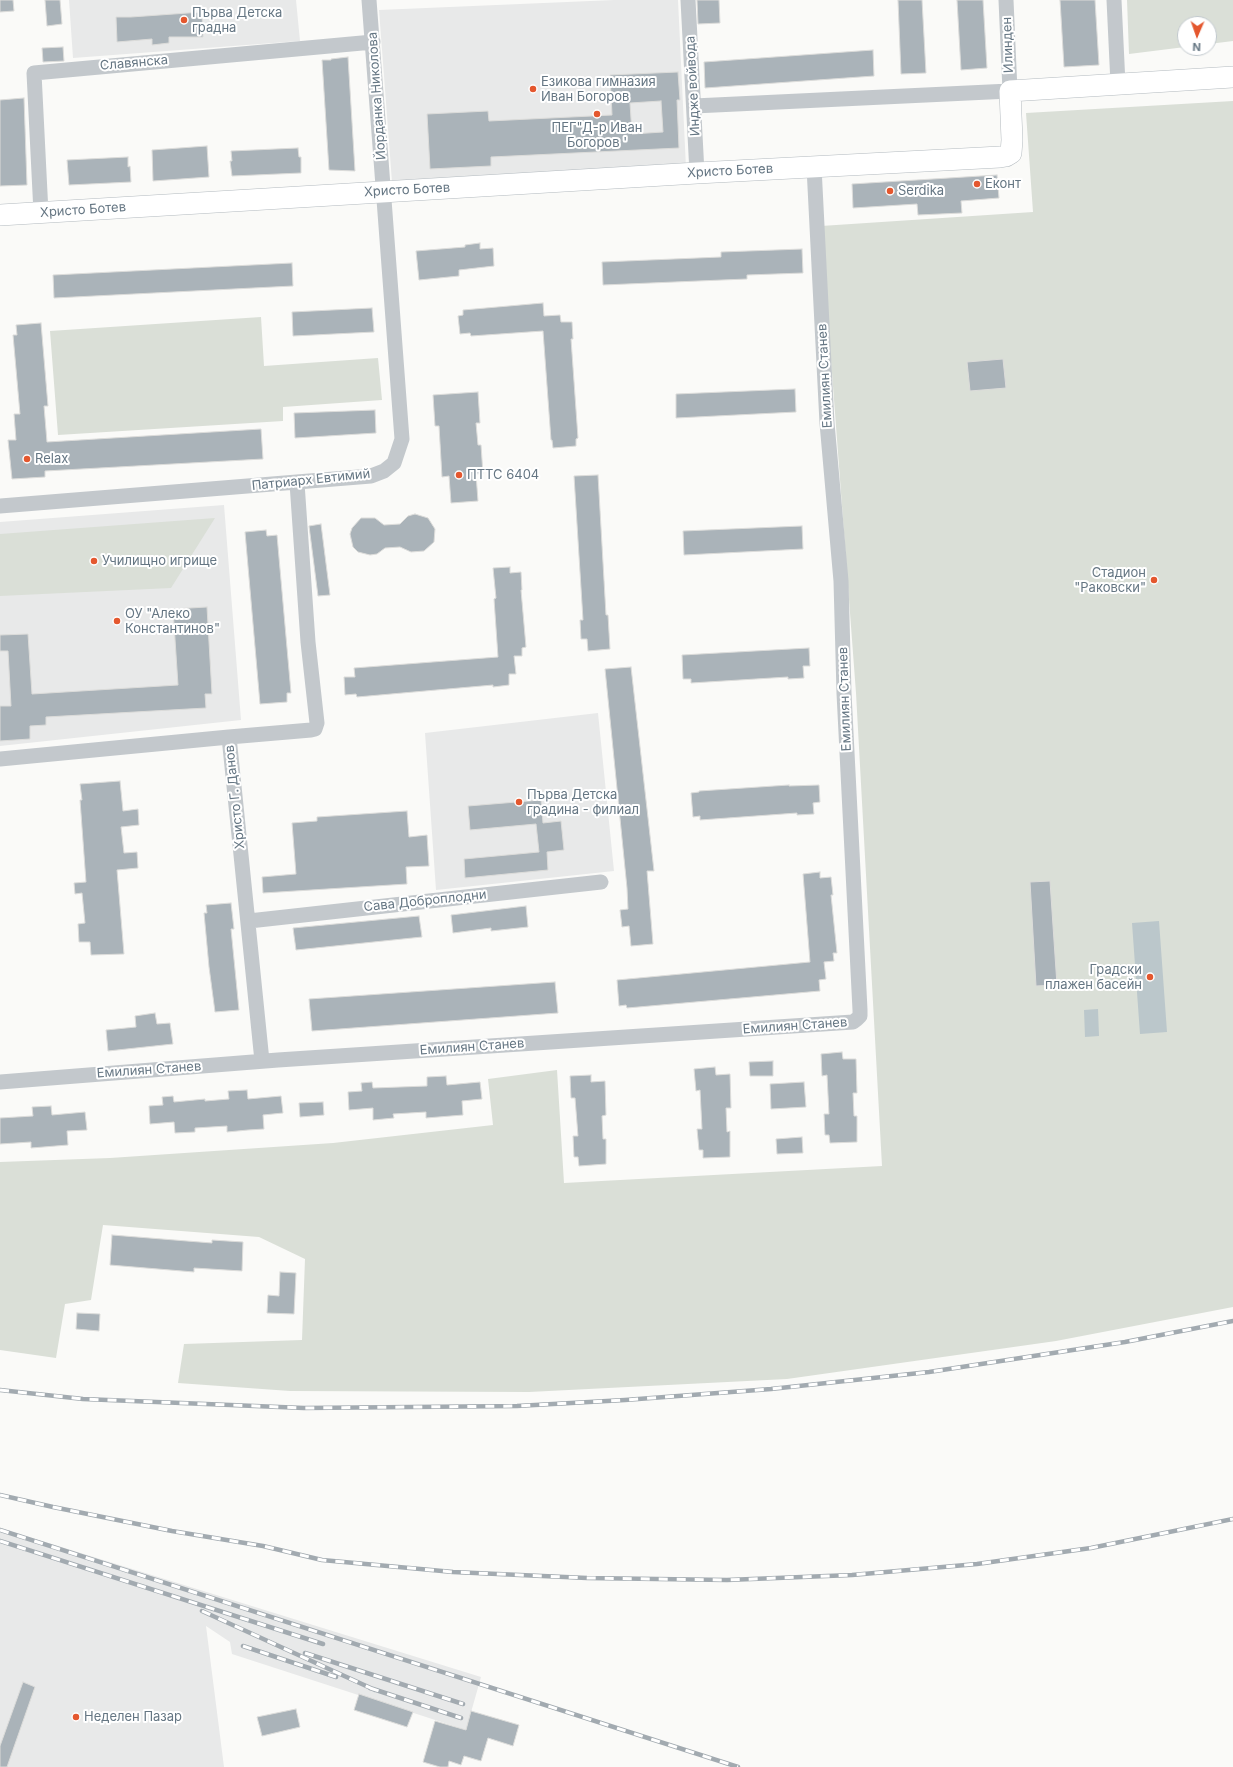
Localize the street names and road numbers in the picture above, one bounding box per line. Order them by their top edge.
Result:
street label: Илинден [999,17,1017,73]
street label: Йорданка Николова [365,31,389,161]
street label: Индже войвода [683,35,703,137]
street label: Славянска [99,52,169,74]
street label: Христо Ботев [687,161,773,181]
street label: Христо Ботев [364,180,450,200]
street label: Христо Ботев [39,199,127,221]
street label: Емилиян Станев [814,323,836,429]
street label: Патриарх Евтимий [251,466,371,494]
street label: Емилиян Станев [835,646,855,752]
street label: Христо Г. Данов [222,744,248,850]
street label: Сава Доброплодни [363,887,487,915]
street label: Емилиян Станев [742,1015,848,1037]
street label: Емилиян Станев [419,1036,525,1058]
street label: Емилиян Станев [96,1059,202,1081]

